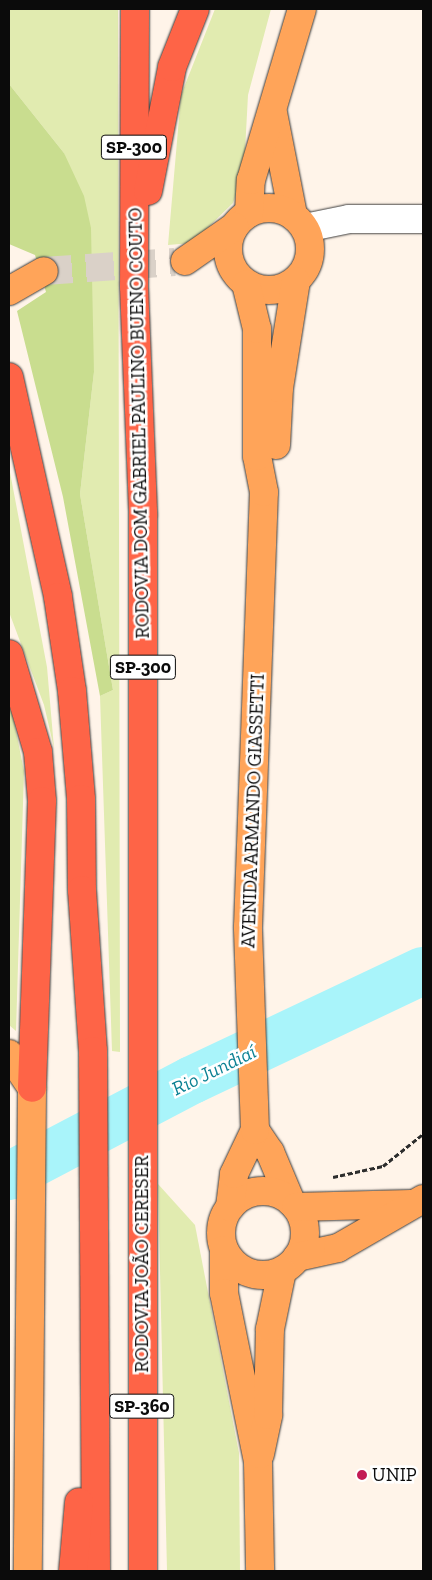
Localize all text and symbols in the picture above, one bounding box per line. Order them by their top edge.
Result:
road number: SP-300 [100,132,168,162]
street label: RODOVIA DOM GABRIEL PAULINO BUENO COUTO [124,207,154,639]
road number: SP-300 [109,652,177,682]
street label: AVENIDA ARMANDO GIASSETTI [237,673,269,949]
water label: Rio Jundiaí [168,1039,260,1101]
street label: RODOVIA JOÃO CERESER [131,1155,153,1373]
road number: SP-360 [108,1390,176,1422]
place label: UNIP [372,1464,417,1486]
marker: UNIP [356,1469,368,1481]

